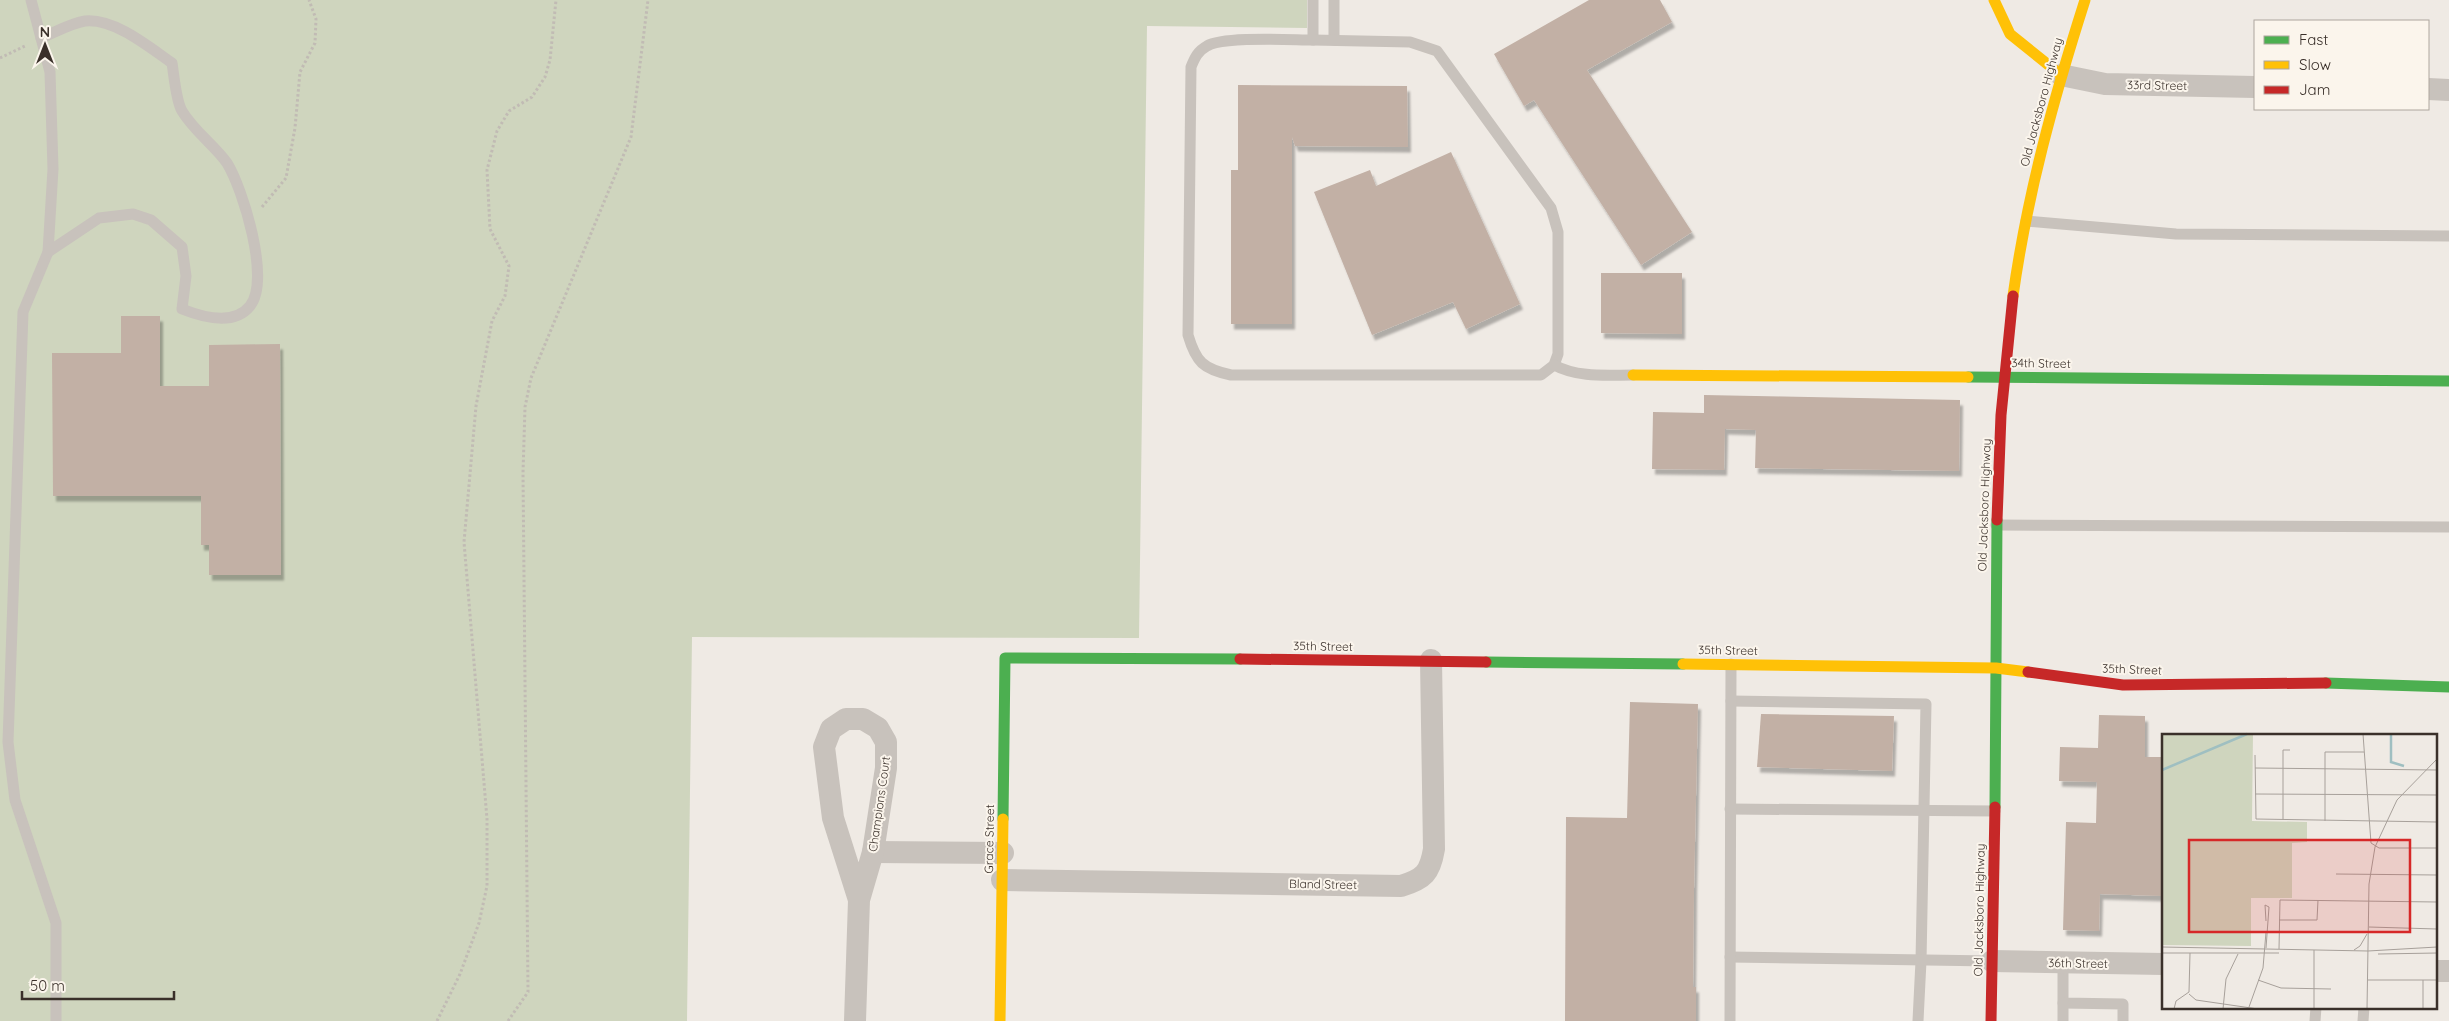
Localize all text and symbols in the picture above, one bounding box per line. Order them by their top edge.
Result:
north arrow [20,20,70,70]
legend [2254,20,2429,110]
text: N [40,23,50,41]
text: Fast [2299,30,2328,49]
street label: Old Jacksboro Highway [2017,36,2065,168]
text: Slow [2299,55,2331,74]
street label: 33rd Street [2127,77,2187,93]
text: Jam [2299,80,2330,99]
street label: 34th Street [2011,355,2071,371]
street label: Old Jacksboro Highway [1974,438,1994,572]
street label: 35th Street [1293,638,1353,654]
street label: 35th Street [1698,642,1758,658]
street label: 35th Street [2102,660,2162,678]
inset map [2162,734,2436,1008]
street label: Champions Court [865,755,893,853]
street label: Grace Street [981,804,997,874]
street label: Old Jacksboro Highway [1970,843,1988,977]
street label: Bland Street [1289,876,1357,892]
street label: 36th Street [2048,955,2108,971]
scale bar [22,968,175,1000]
text: 50 m [30,976,65,995]

